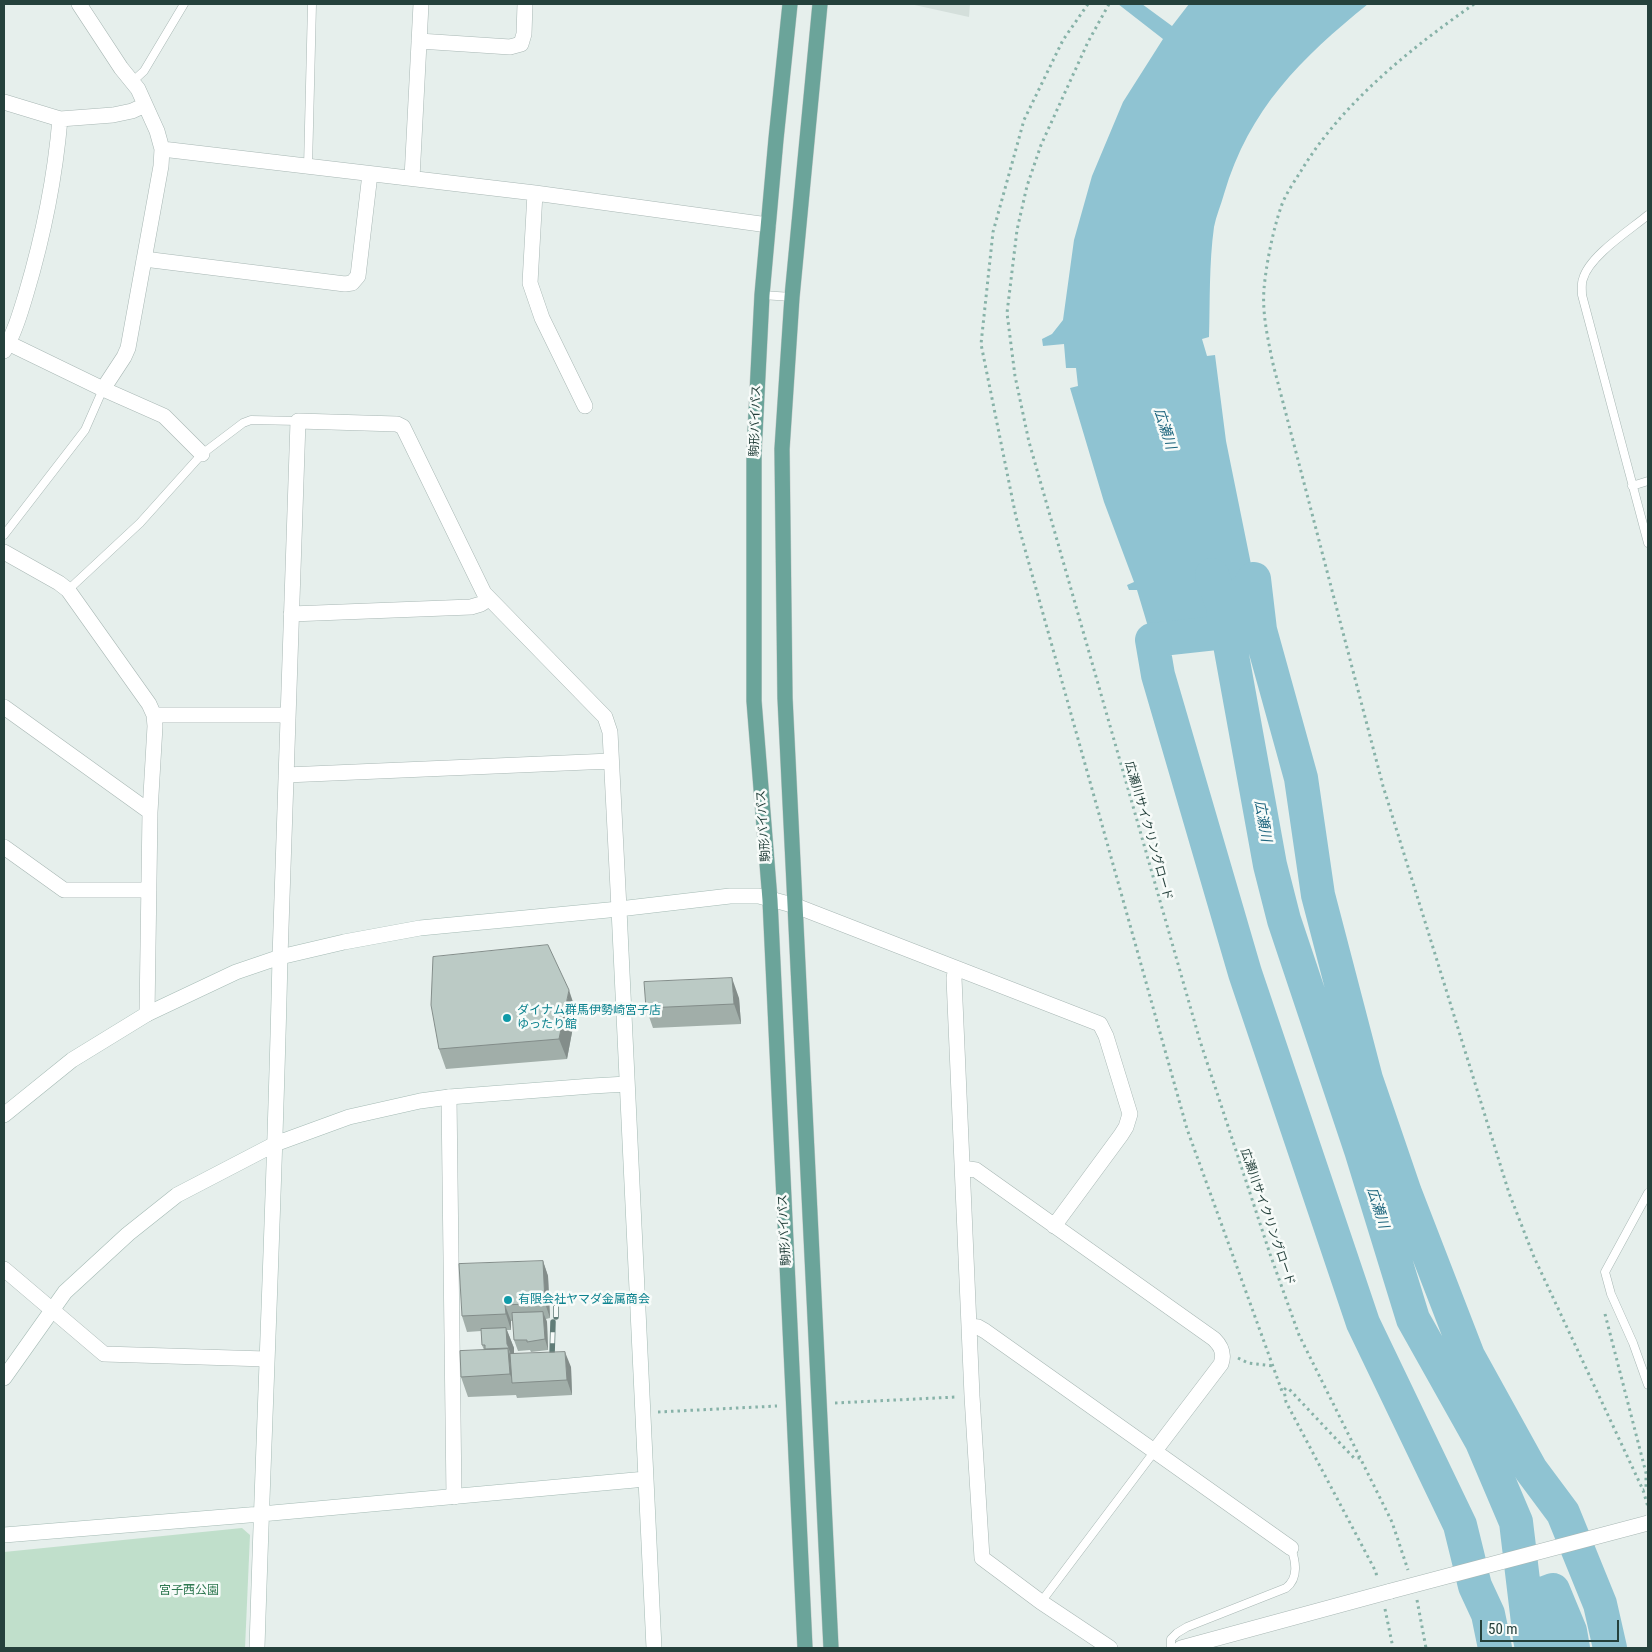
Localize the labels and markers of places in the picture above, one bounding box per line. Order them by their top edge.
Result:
place label: ダイナム群馬伊勢崎宮子店 ゆったり館 [517,1004,661,1032]
marker: ダイナム群馬伊勢崎宮子店 ゆったり館 [501,1012,513,1024]
place label: 有限会社ヤマダ金属商会 [518,1293,650,1307]
marker: 有限会社ヤマダ金属商会 [502,1294,514,1306]

